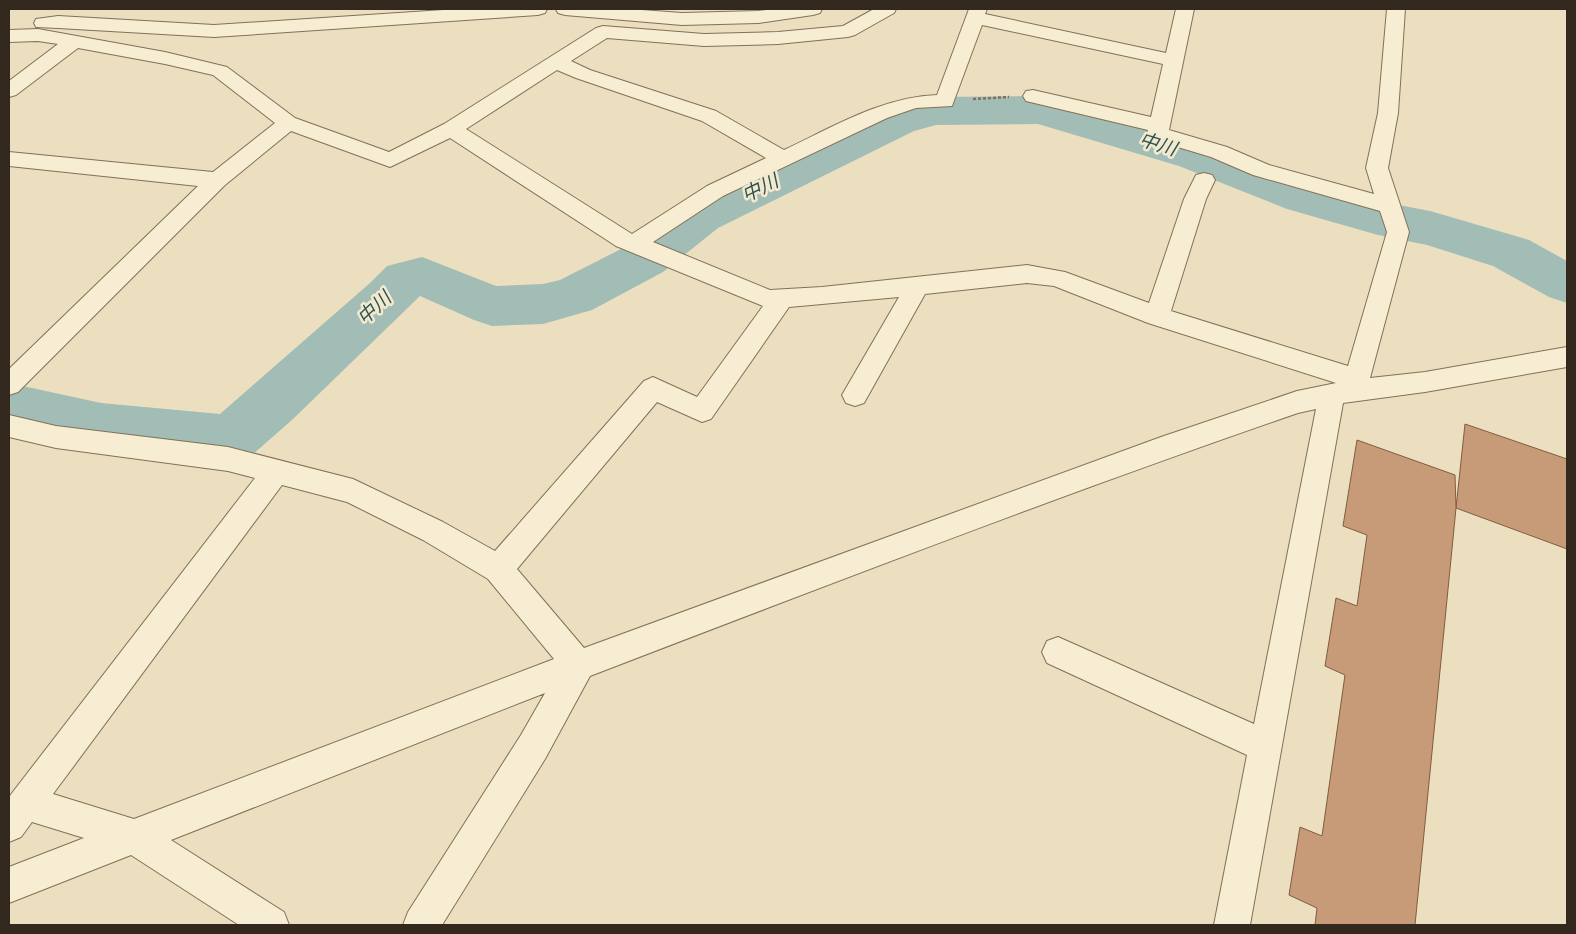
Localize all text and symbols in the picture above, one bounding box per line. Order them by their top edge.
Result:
water label: 中川 [1136,127,1181,161]
water label: 中川 [738,168,784,207]
water label: 中川 [352,285,397,329]

